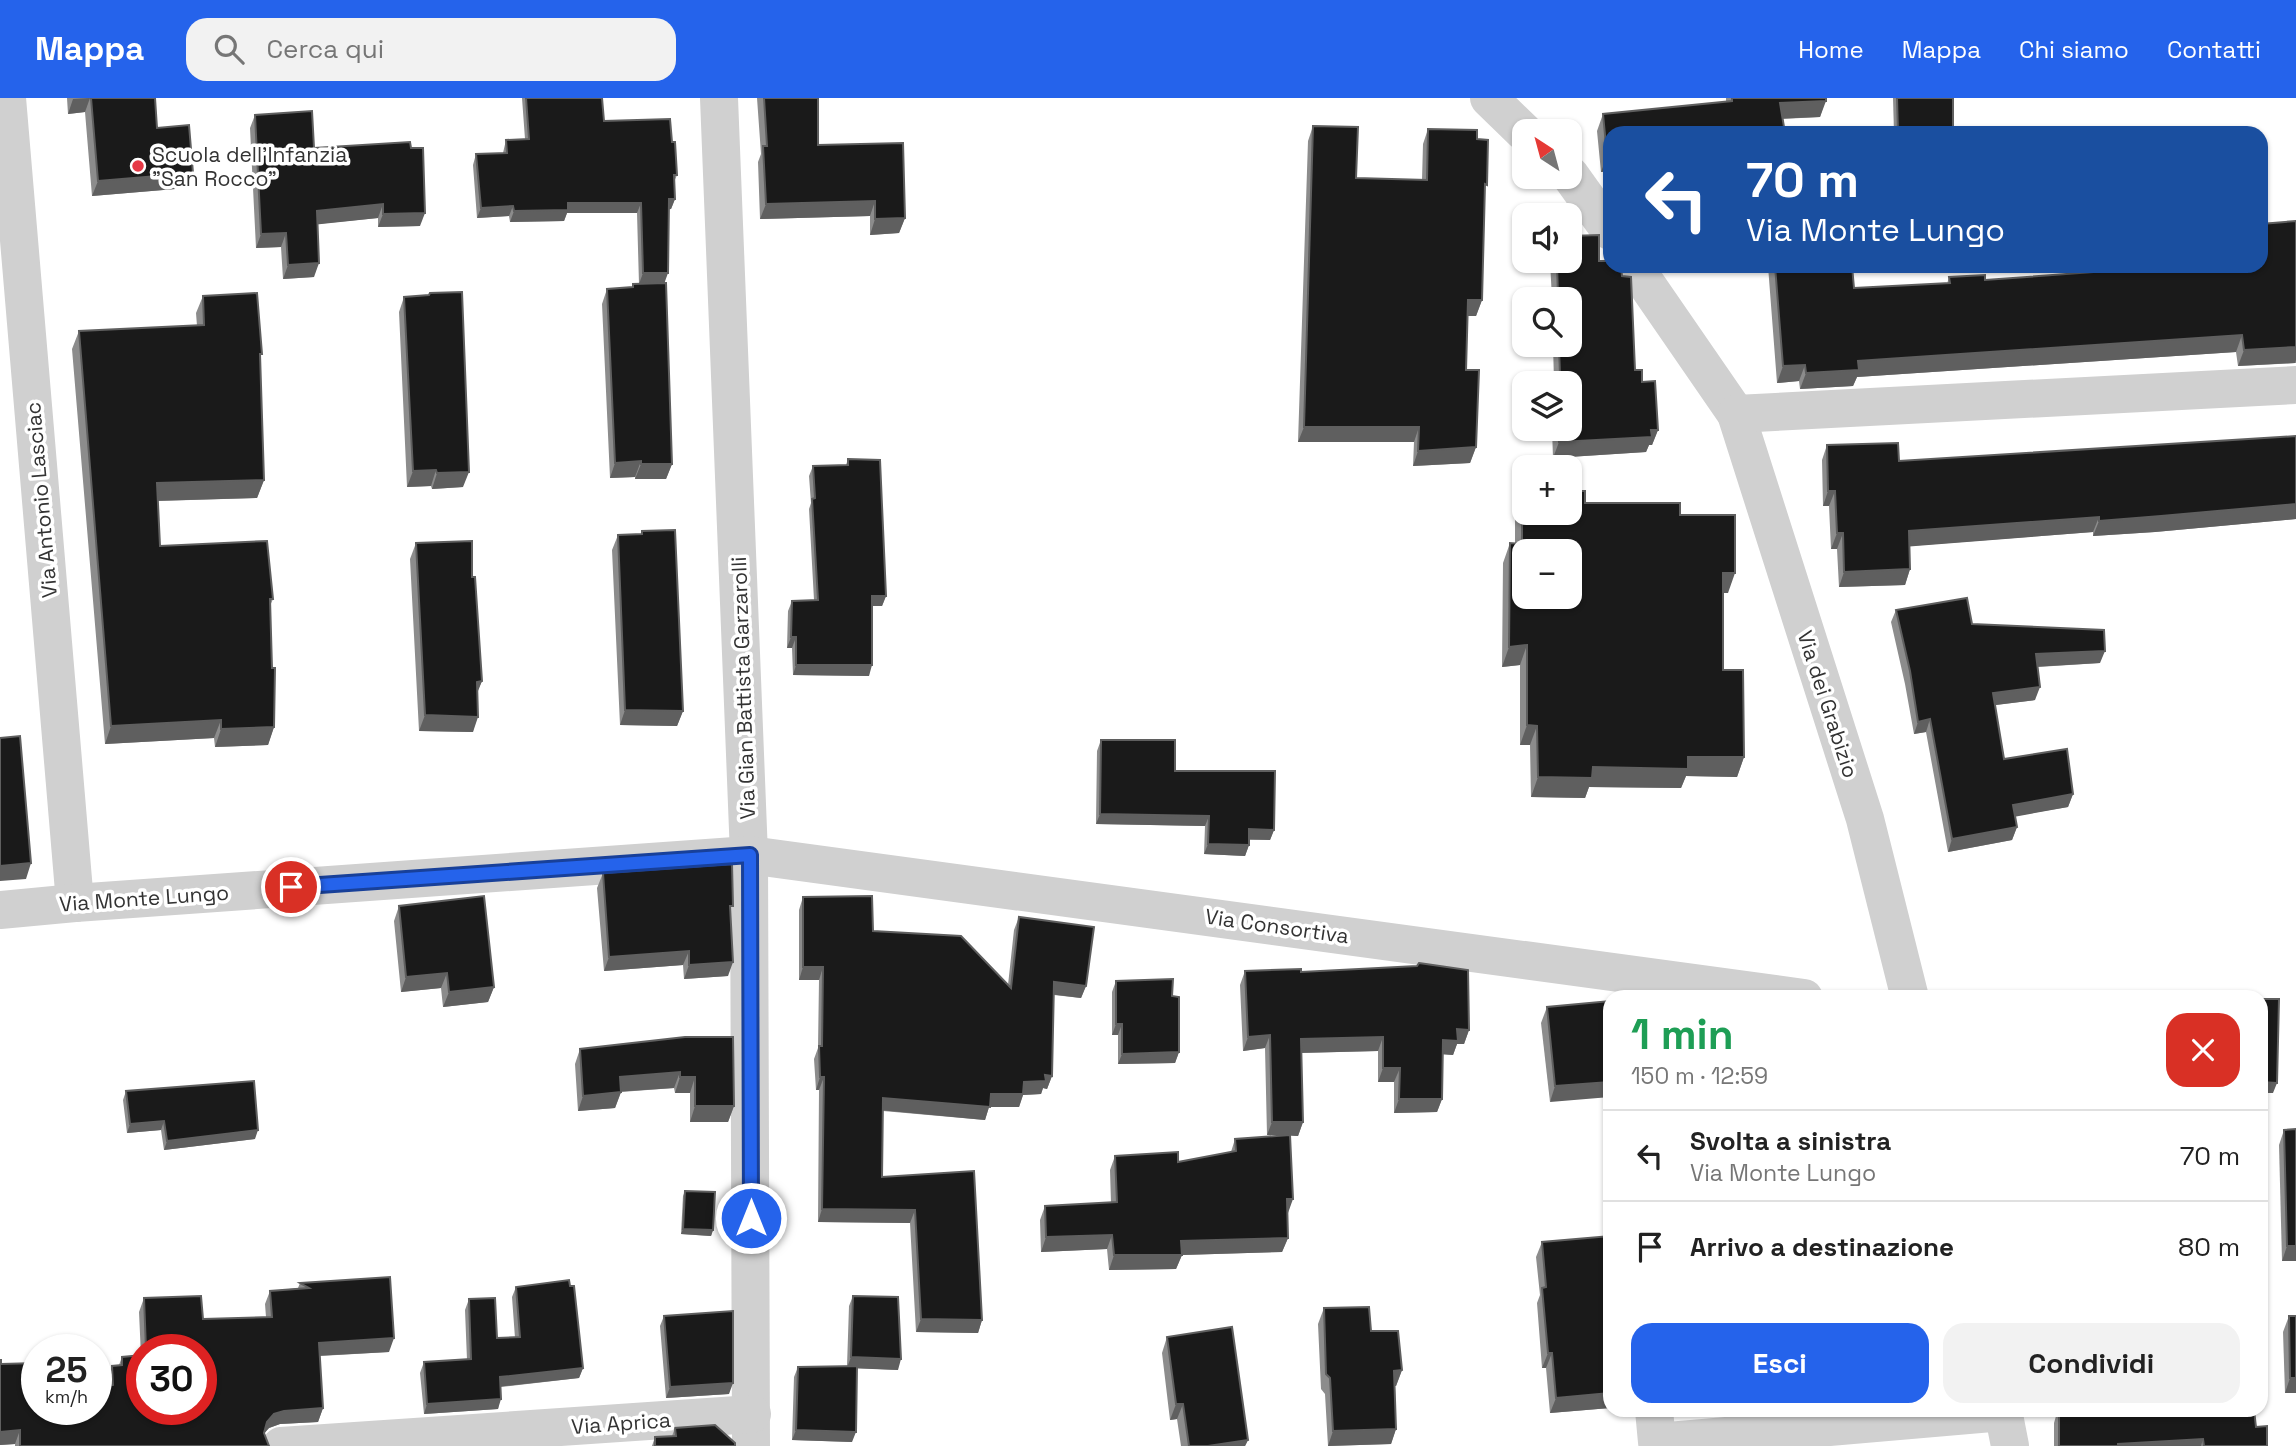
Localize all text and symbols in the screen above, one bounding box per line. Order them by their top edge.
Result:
search box [186,18,676,81]
text: Mappa [35,28,144,70]
icon: search [210,30,248,68]
text: Cerca qui [266,32,384,66]
text: Home [1798,34,1864,65]
text: Mappa [1902,34,1981,65]
text: Chi siamo [2019,34,2129,65]
text: Contatti [2167,34,2261,65]
north arrow [1512,119,1582,189]
map controls [1512,119,1582,609]
place label: Scuola dell'Infanzia "San Rocco" [152,141,347,192]
text: 70 m [1746,149,1859,211]
icon: left [1631,154,1722,245]
marker: Scuola dell'Infanzia "San Rocco" [130,158,146,174]
button: sound [1512,203,1582,273]
text: Via Monte Lungo [1746,210,2005,250]
button: search [1512,287,1582,357]
button: layers [1512,371,1582,441]
street label: Via Antonio Lasciac [19,401,63,599]
button: + [1512,455,1582,525]
button: − [1512,539,1582,609]
street label: Via Gian Battista Garzarolli [725,556,761,820]
street label: Via dei Grabizio [1791,627,1865,781]
pin [261,857,321,917]
icon: arrive [272,868,310,906]
street label: Via Monte Lungo [58,879,230,917]
street label: Via Consortiva [1203,903,1351,949]
text: 1 min [1631,1008,1734,1061]
button: close [2166,1013,2240,1087]
text: 150 m · 12:59 [1631,1061,1768,1091]
text: Svolta a sinistra [1690,1124,1891,1158]
icon: left [1631,1137,1669,1175]
text: 70 m [2180,1139,2240,1173]
text: Via Monte Lungo [1690,1158,1876,1188]
position arrow [714,1181,788,1255]
icon: arrive [1631,1228,1669,1266]
text: Arrivo a destinazione [1690,1230,1954,1264]
text: 80 m [2178,1230,2240,1264]
button: Esci [1631,1323,1929,1403]
button: Condividi [1943,1323,2240,1403]
speed limit sign: 30 [126,1334,217,1425]
text: 25 [46,1348,87,1392]
text: km/h [45,1385,88,1408]
street label: Via Aprica [570,1406,672,1440]

